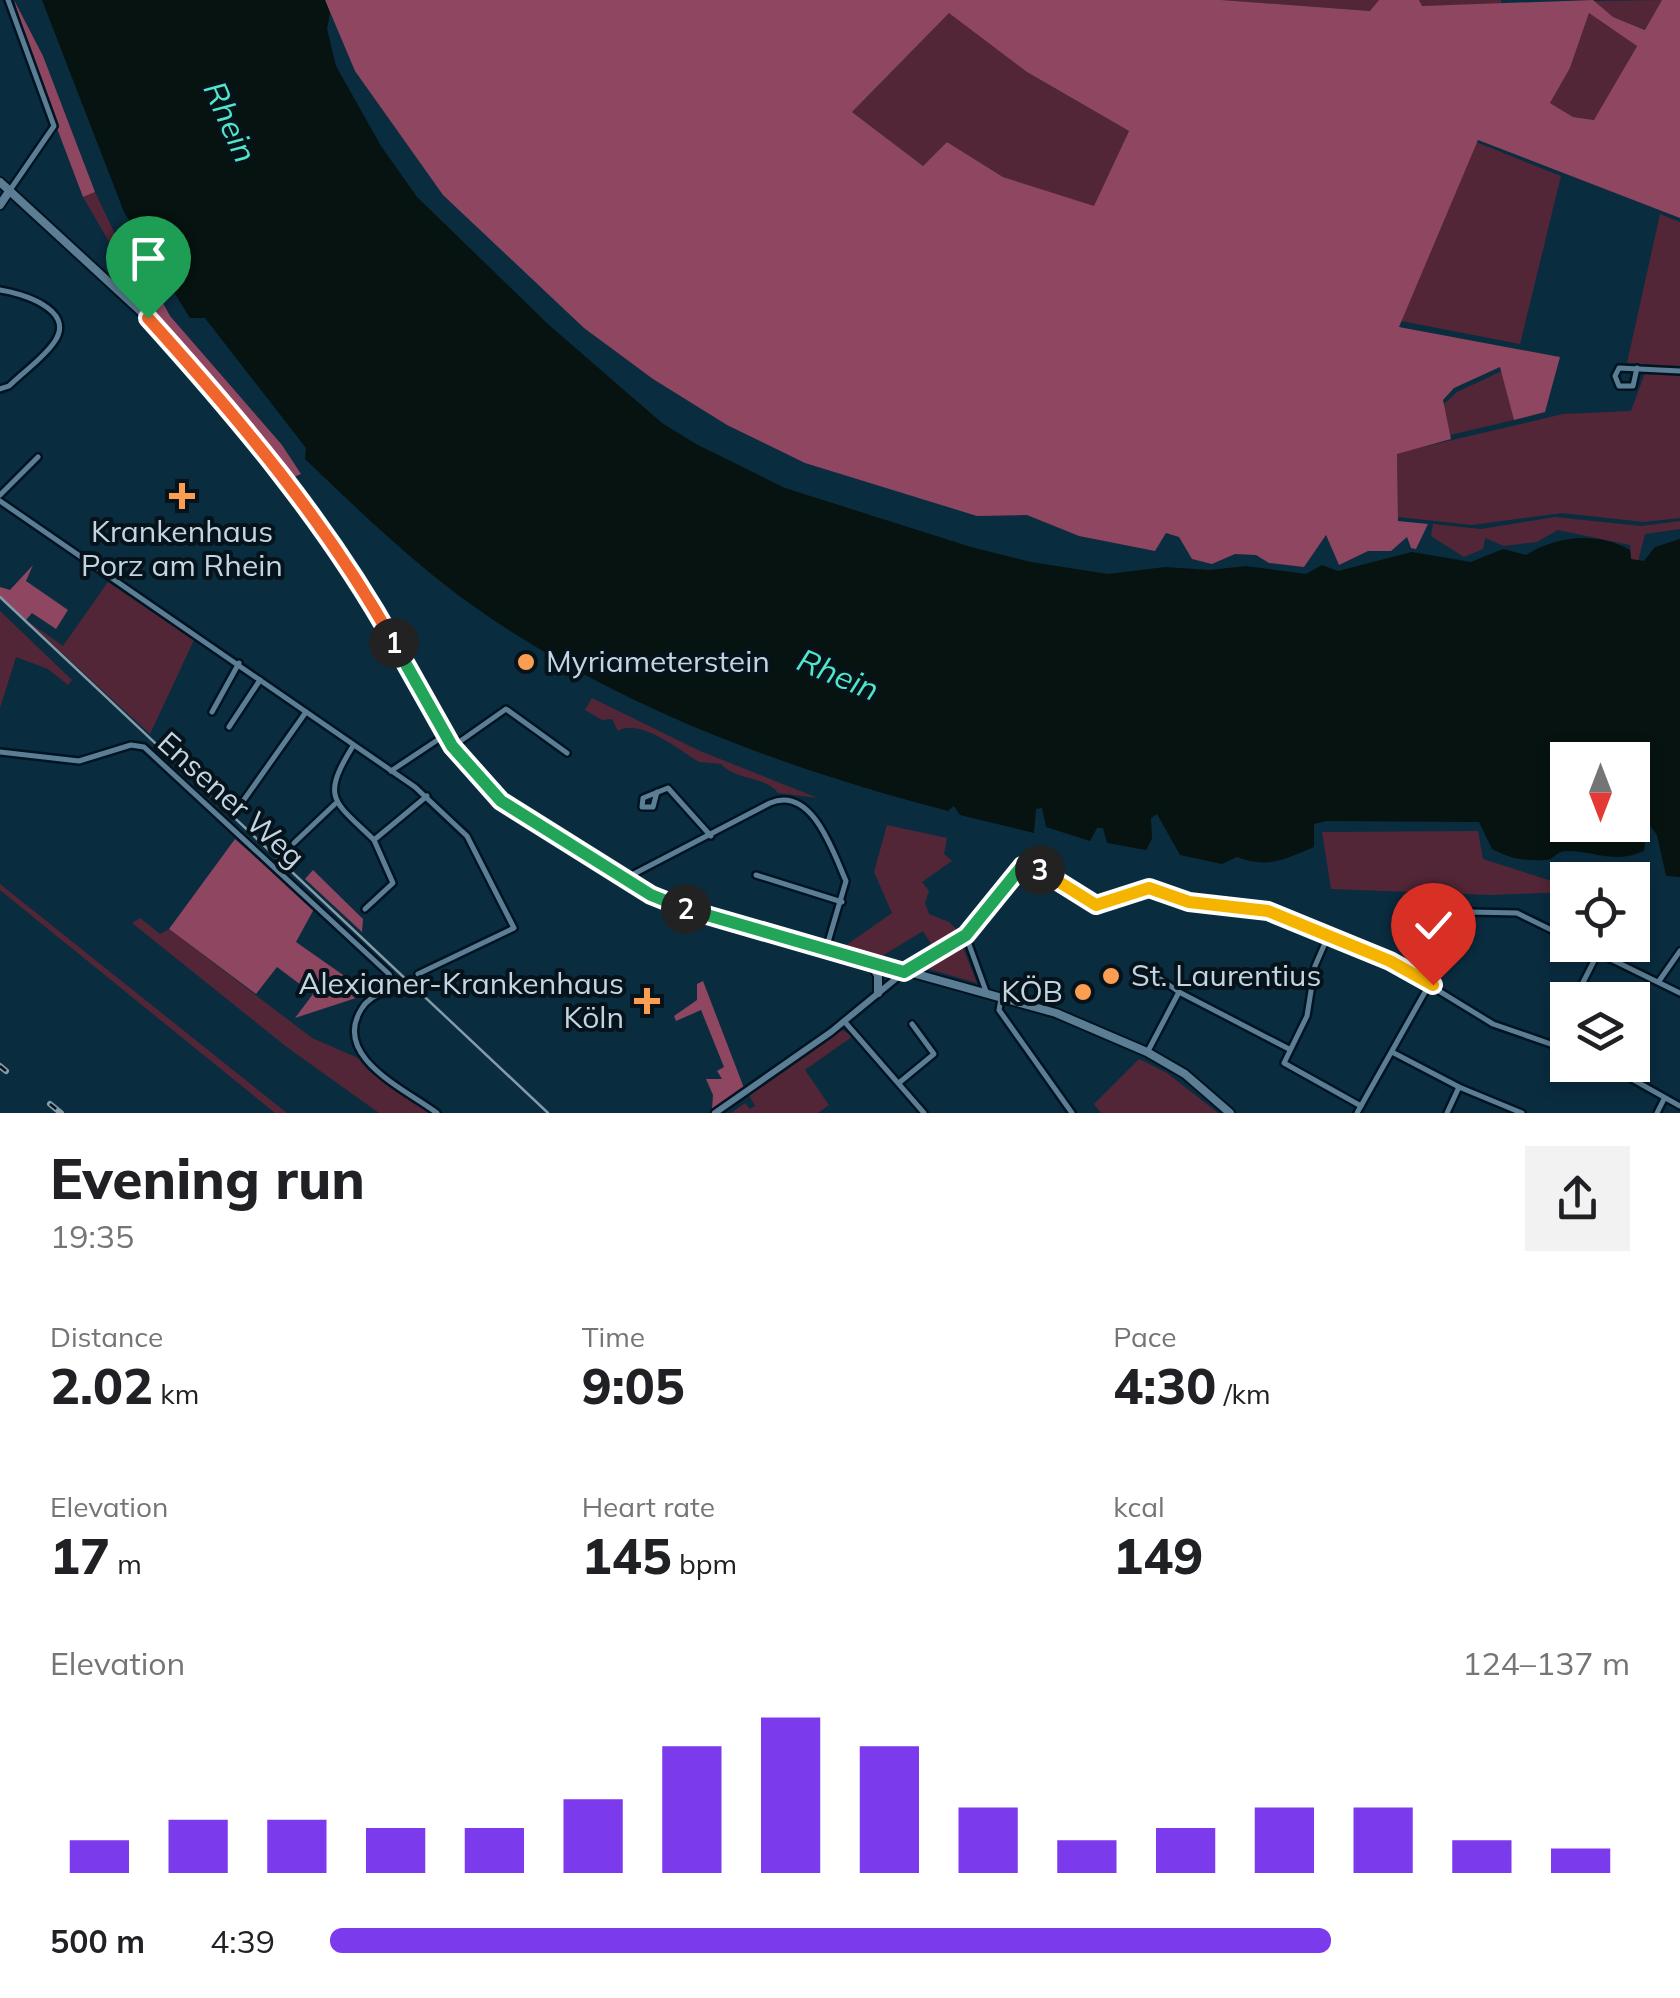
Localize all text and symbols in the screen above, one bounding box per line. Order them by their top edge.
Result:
water label: Rhein [195,75,266,168]
pin [106,216,191,319]
icon: arrive [121,231,176,286]
marker: Krankenhaus Porz am Rhein [169,483,195,509]
place label: Krankenhaus Porz am Rhein [81,512,283,584]
pin: 1 [369,618,419,668]
text: 1 [386,625,402,660]
water label: Rhein [792,639,885,709]
place label: Myriameterstein [546,642,770,680]
marker: Myriameterstein [515,651,537,673]
street label: Ensener Weg [150,723,313,875]
north arrow [1550,742,1650,842]
map controls [1550,742,1650,1082]
pin: 3 [1015,845,1065,895]
text: 3 [1032,852,1048,887]
button: locate [1550,862,1650,962]
pin [1391,883,1476,986]
pin: 2 [661,884,711,934]
text: 2 [678,891,694,926]
icon: check [1406,898,1461,953]
place label: St. Laurentius [1131,956,1321,994]
place label: Alexianer-Krankenhaus Köln [298,964,624,1036]
marker: St. Laurentius [1100,965,1122,987]
place label: KÖB [1001,972,1063,1010]
marker: KÖB [1072,981,1094,1003]
button: layers [1550,982,1650,1082]
marker: Alexianer-Krankenhaus Köln [634,988,660,1014]
text: Evening run [50,1144,365,1213]
button: share [1525,1146,1630,1251]
text: 19:35 [50,1216,134,1256]
text: Distance [50,1319,163,1354]
text: Time [582,1319,645,1354]
text: Pace [1113,1319,1177,1354]
text: 2.02 [50,1354,153,1417]
text: 9:05 [582,1354,685,1417]
text: 4:30 [1113,1354,1216,1417]
text: km [153,1376,199,1411]
text: /km [1216,1376,1271,1411]
text: Elevation [50,1489,168,1524]
text: Heart rate [582,1489,715,1524]
text: kcal [1113,1489,1165,1524]
text: 17 [50,1524,110,1587]
text: 145 [582,1524,672,1587]
text: 149 [1113,1524,1203,1587]
text: m [110,1546,142,1581]
text: bpm [672,1546,737,1581]
text: Elevation [50,1643,185,1683]
text: 124–137 m [1462,1643,1630,1683]
text: 500 m [50,1921,145,1961]
text: 4:39 [210,1921,275,1961]

